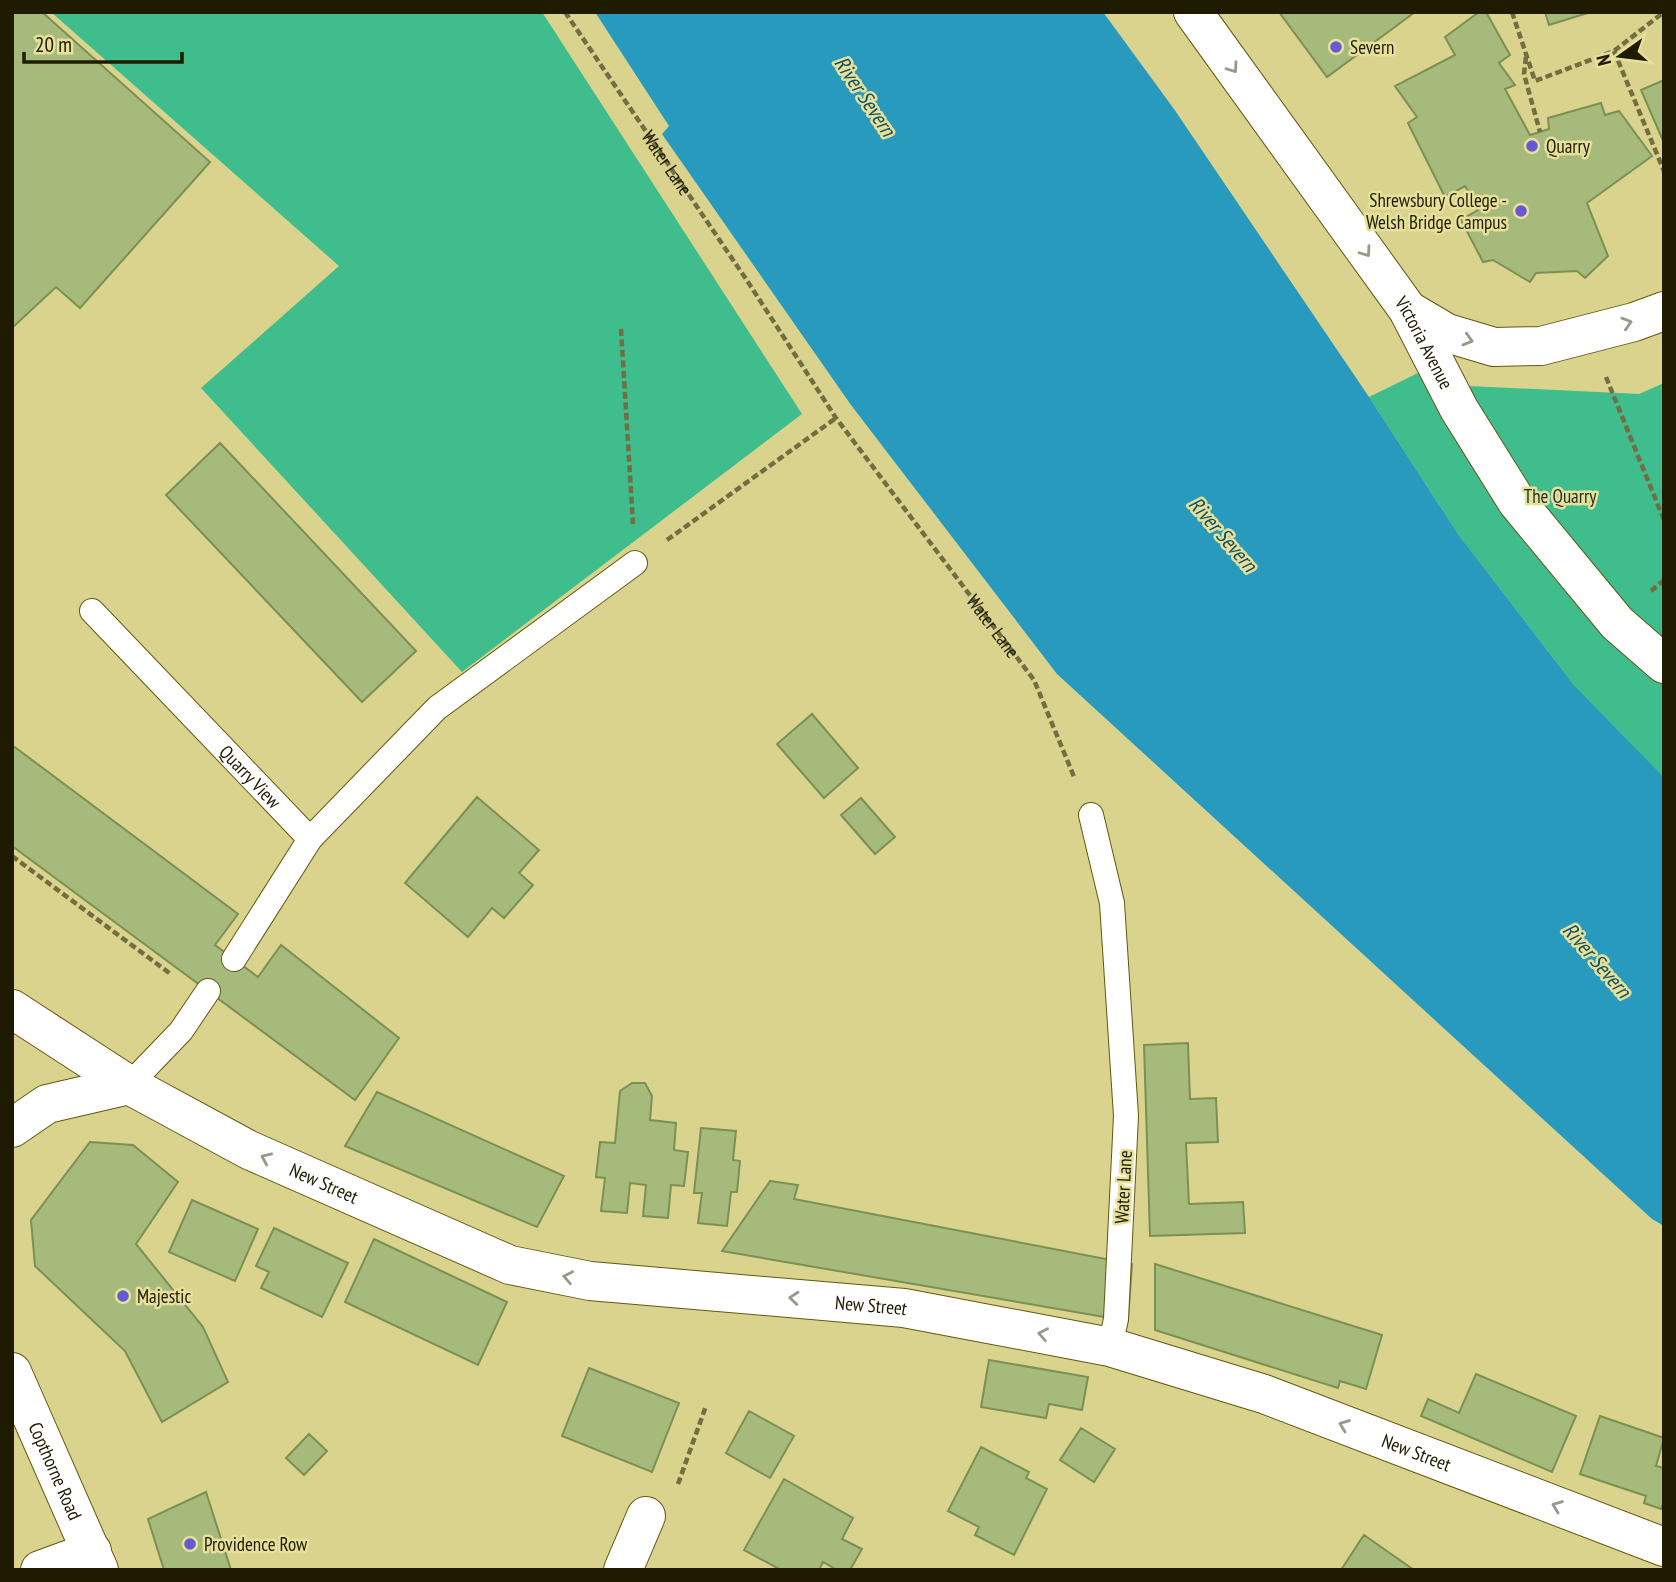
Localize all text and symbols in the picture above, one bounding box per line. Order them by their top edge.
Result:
scale bar [24,21,182,65]
north arrow [1585,21,1655,91]
text: 20 m [35,31,72,58]
place label: Severn [1350,35,1394,59]
marker: Severn [1328,39,1344,55]
water label: River Severn [828,51,903,143]
text: N [1591,52,1616,68]
one-way arrow [1225,60,1237,73]
street label: Water Lane [637,126,698,200]
place label: Quarry [1546,134,1591,158]
marker: Quarry [1524,138,1540,154]
place label: Shrewsbury College - Welsh Bridge Campus [1366,188,1507,234]
marker: Shrewsbury College - Welsh Bridge Campus [1513,203,1529,219]
one-way arrow [1358,244,1370,257]
street label: Victoria Avenue [1389,291,1459,393]
one-way arrow [1620,317,1632,332]
one-way arrow [1462,331,1474,346]
park label: The Quarry [1524,484,1597,508]
water label: River Severn [1183,491,1264,578]
street label: Water Lane [962,590,1025,663]
street label: Quarry View [214,740,287,814]
water label: River Severn [1557,917,1638,1004]
street label: Water Lane [1109,1150,1137,1224]
one-way arrow [261,1152,274,1166]
street label: New Street [286,1157,363,1209]
one-way arrow [562,1270,574,1285]
place label: Majestic [137,1284,191,1308]
marker: Majestic [115,1288,131,1304]
street label: New Street [834,1290,910,1321]
one-way arrow [789,1291,800,1306]
one-way arrow [1037,1328,1049,1343]
street label: Copthorne Road [23,1418,87,1523]
one-way arrow [1339,1419,1351,1433]
street label: New Street [1378,1428,1455,1477]
one-way arrow [1551,1500,1563,1514]
place label: Providence Row [204,1532,308,1556]
marker: Providence Row [182,1536,198,1552]

